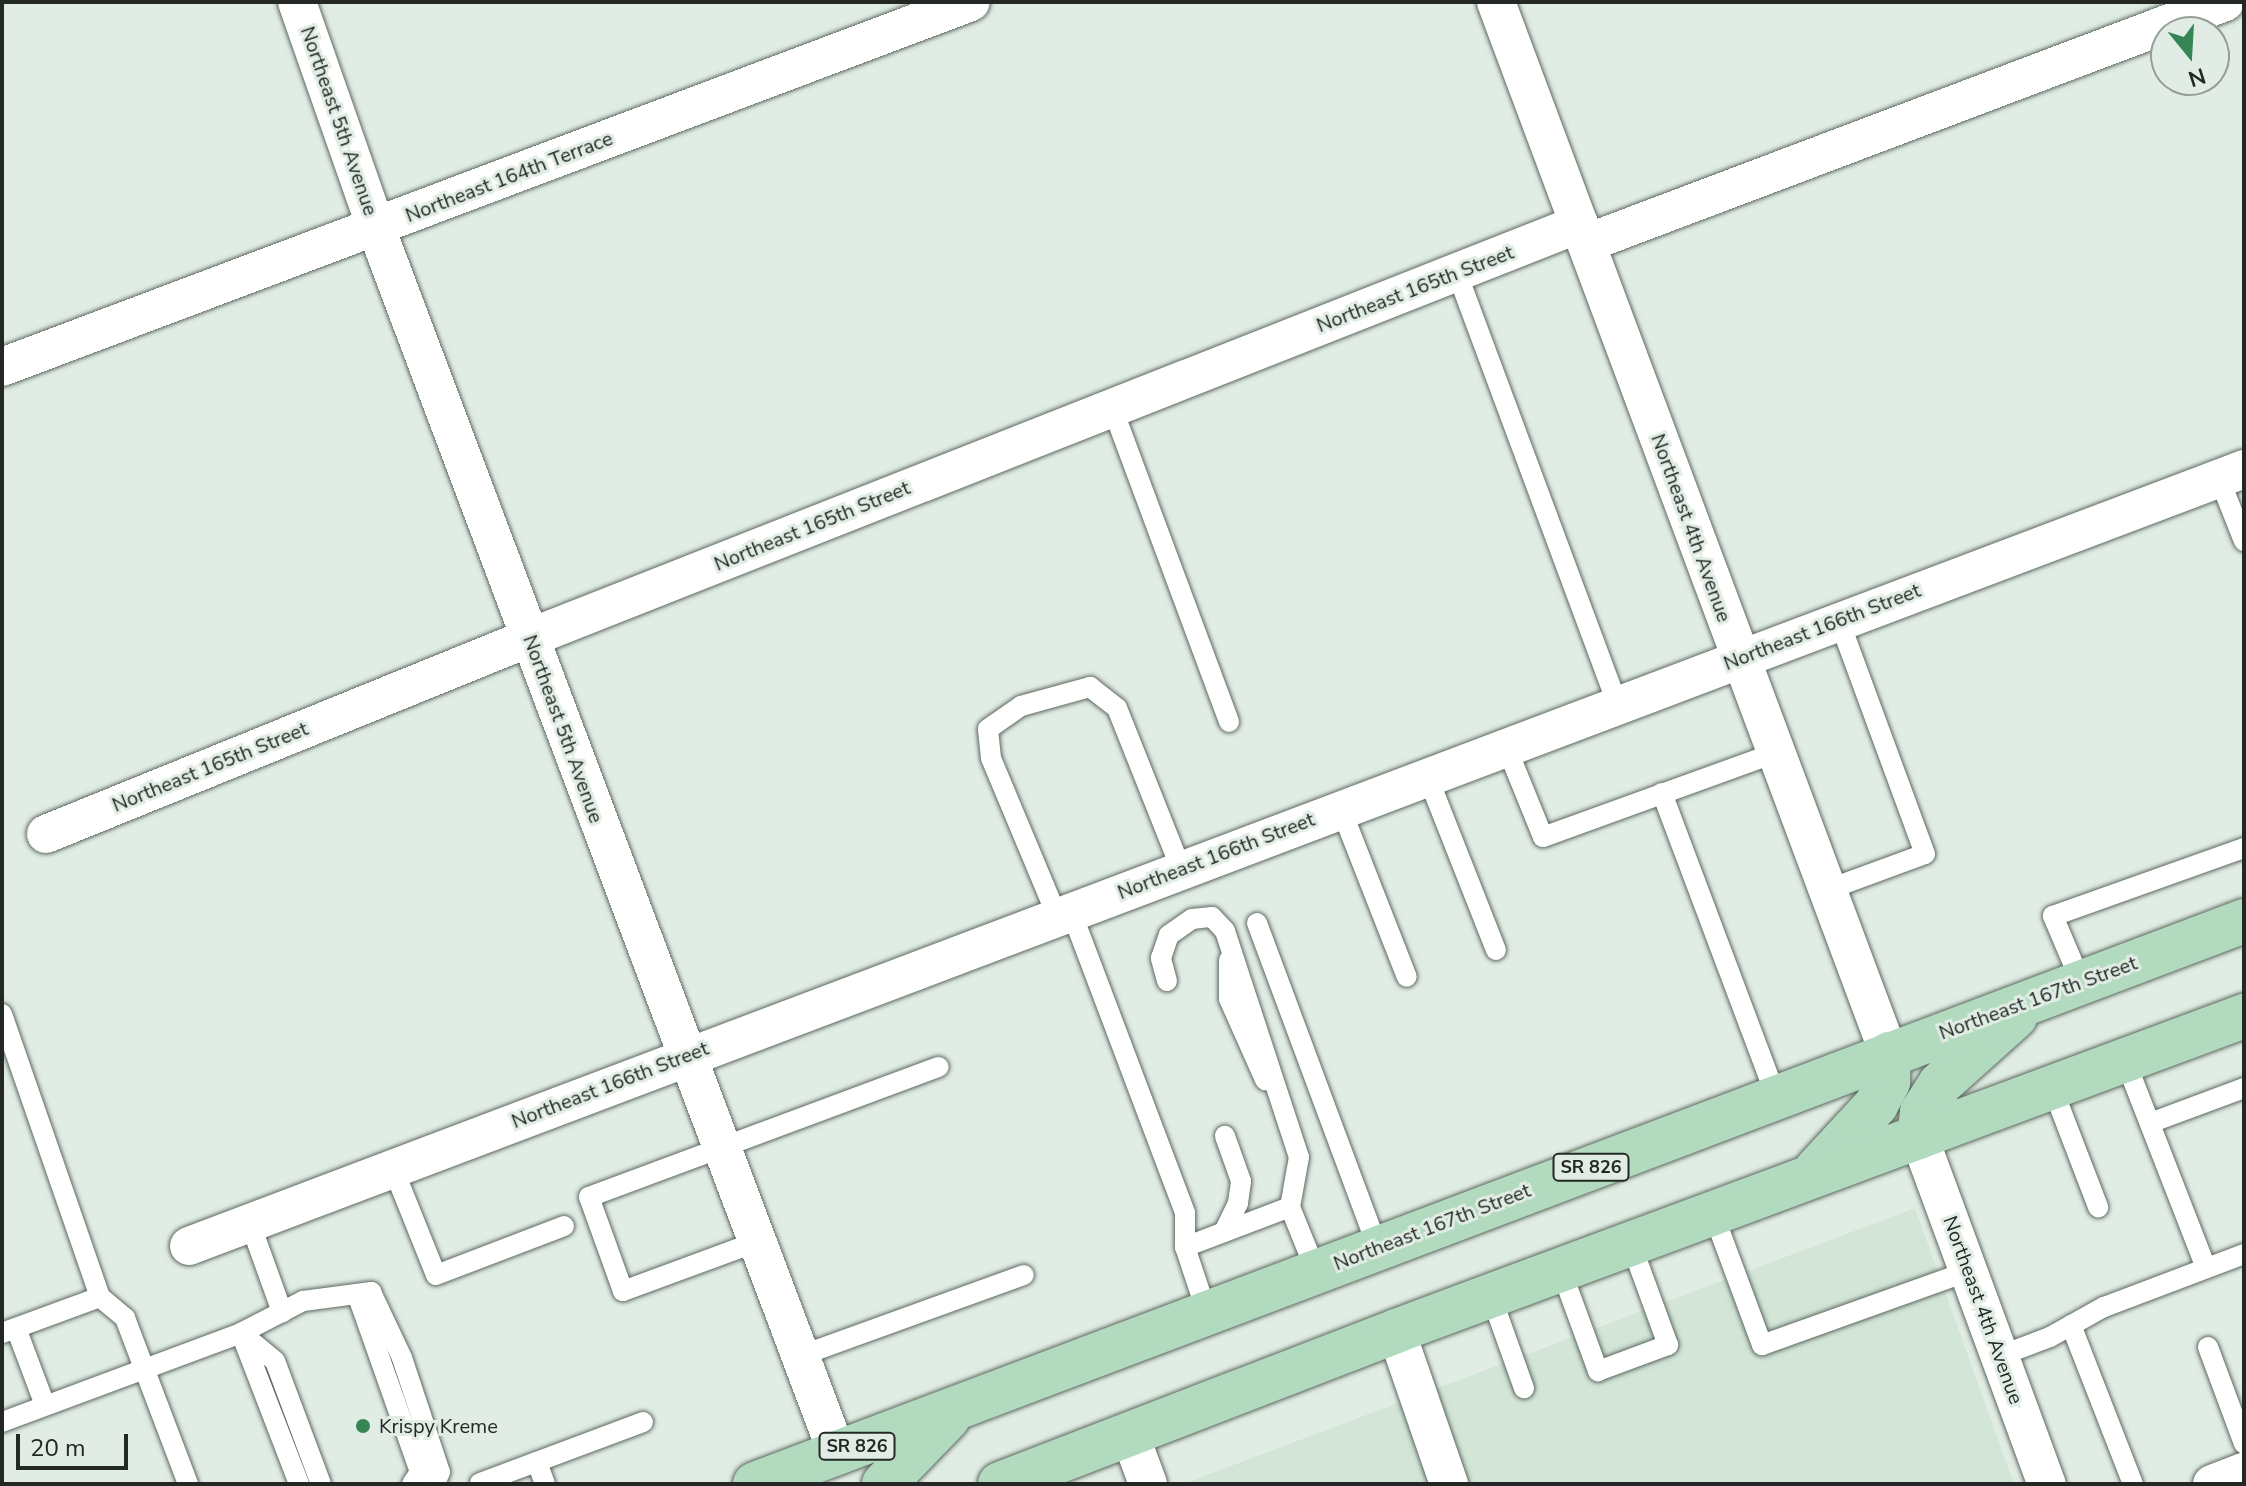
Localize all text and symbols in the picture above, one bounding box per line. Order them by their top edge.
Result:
north arrow [2150,16,2230,96]
street label: Northeast 5th Avenue [295,23,383,219]
text: N [2184,60,2209,94]
street label: Northeast 164th Terrace [402,126,616,228]
street label: Northeast 165th Street [1313,240,1517,338]
street label: Northeast 4th Avenue [1646,431,1736,625]
street label: Northeast 165th Street [711,476,913,576]
street label: Northeast 166th Street [1720,578,1924,676]
street label: Northeast 5th Avenue [518,632,608,826]
street label: Northeast 165th Street [109,717,311,817]
street label: Northeast 166th Street [1114,807,1318,905]
street label: Northeast 167th Street [1936,951,2140,1045]
street label: Northeast 166th Street [508,1036,712,1134]
road number: SR 826 [1551,1153,1631,1181]
street label: Northeast 167th Street [1330,1178,1534,1276]
street label: Northeast 4th Avenue [1938,1213,2028,1407]
place label: Krispy Kreme [379,1414,498,1438]
marker: Krispy Kreme [354,1417,372,1435]
scale bar [20,1418,132,1468]
text: 20 m [30,1432,86,1464]
road number: SR 826 [817,1432,897,1460]

